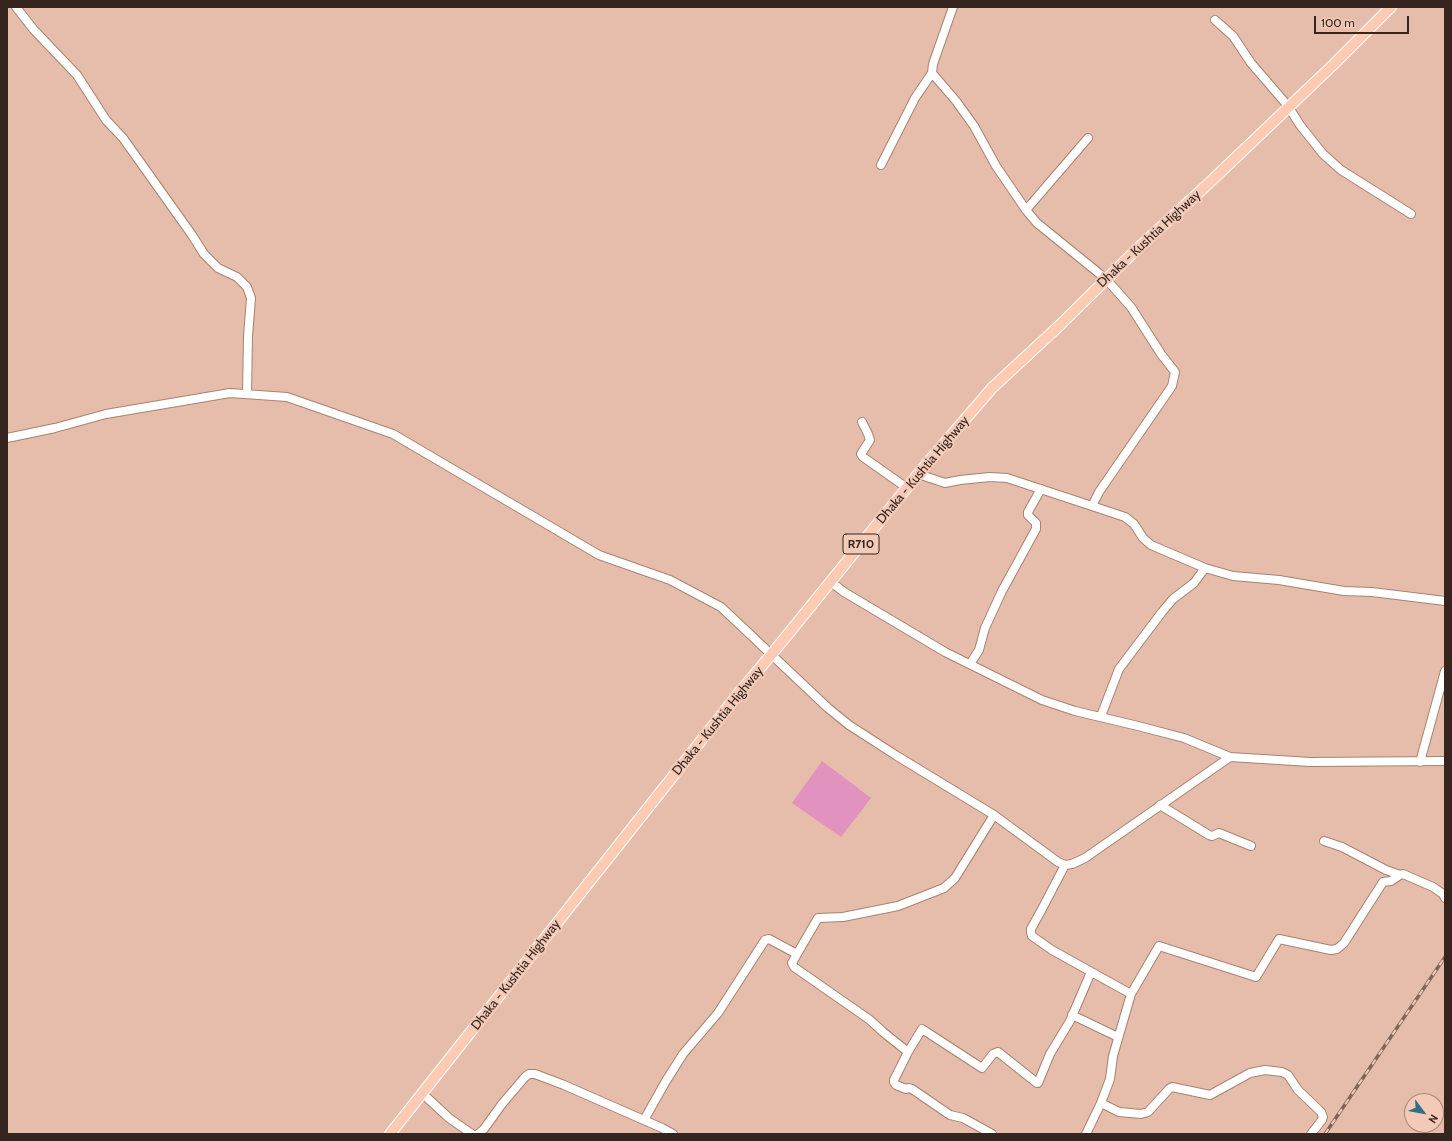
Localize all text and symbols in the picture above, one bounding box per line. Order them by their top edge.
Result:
scale bar [1316,8,1411,34]
text: 100 m [1321,15,1355,30]
street label: Dhaka - Kushtia Highway [1094,187,1204,291]
street label: Dhaka - Kushtia Highway [873,413,973,527]
road number: R710 [843,534,879,554]
street label: Dhaka - Kushtia Highway [669,663,767,779]
street label: Dhaka - Kushtia Highway [468,917,564,1033]
north arrow [1404,1093,1444,1133]
text: N [1425,1112,1441,1126]

